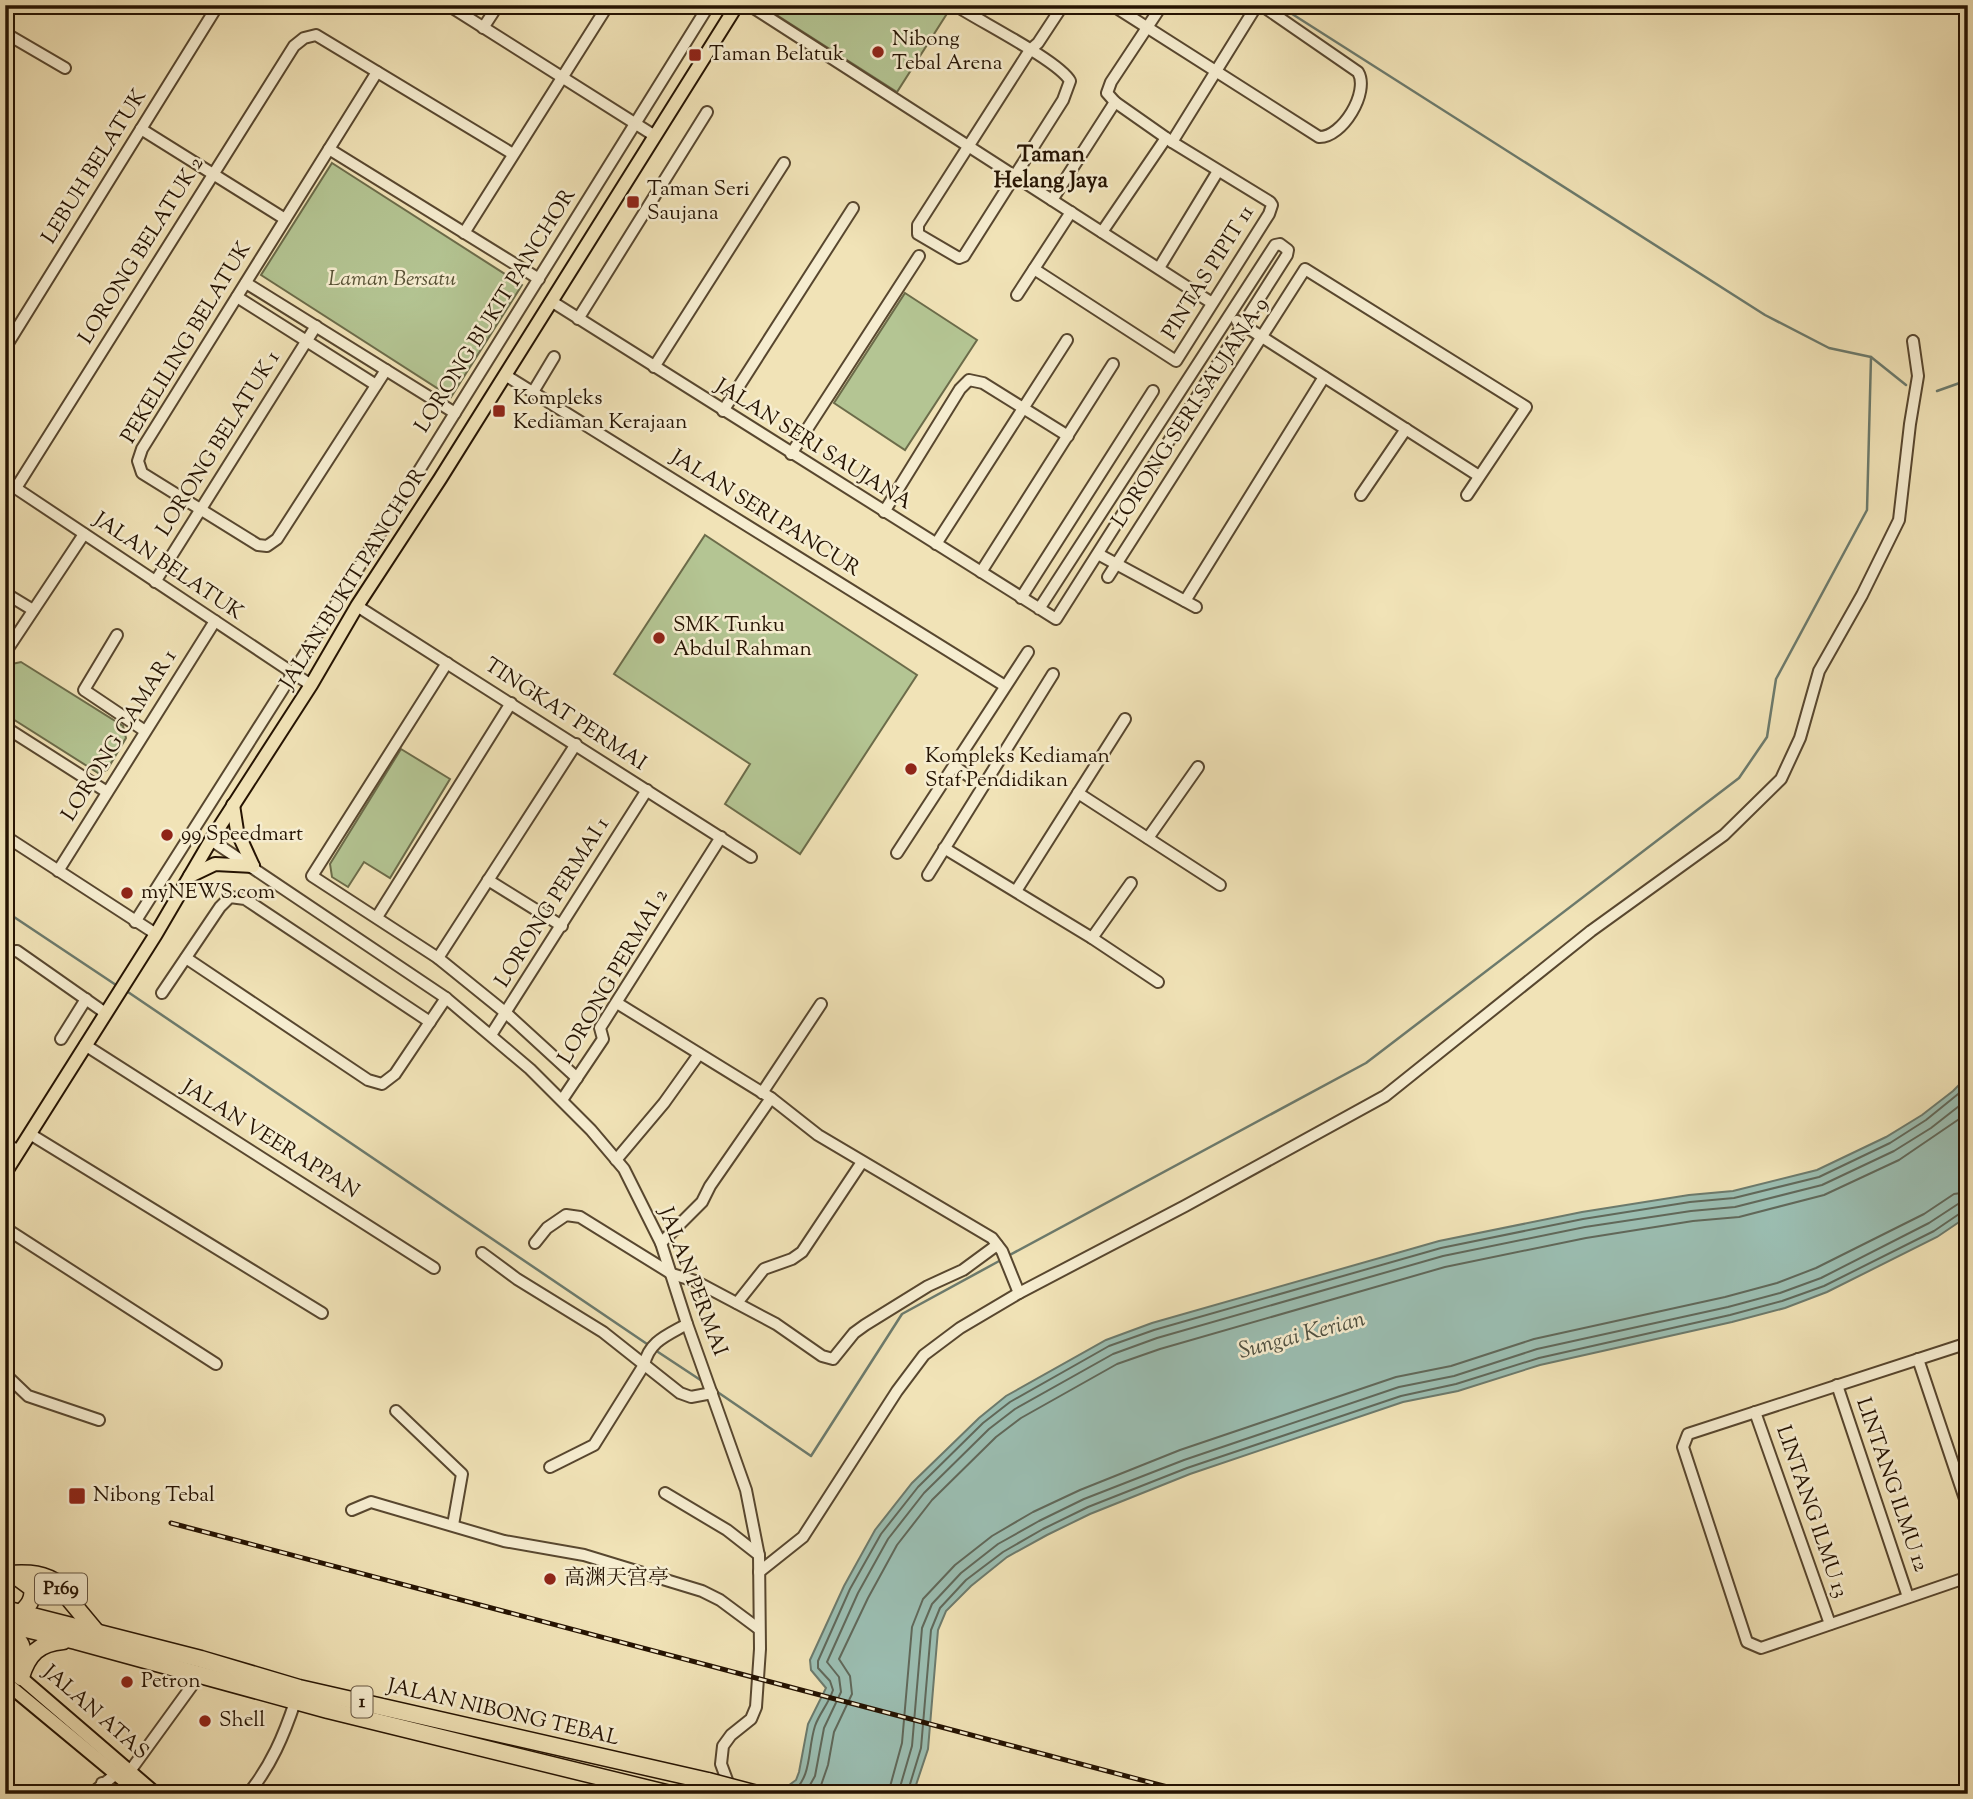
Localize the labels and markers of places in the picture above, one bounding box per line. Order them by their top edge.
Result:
place label: Nibong Tebal Arena [892,25,1003,79]
place label: Taman Belatuk [709,40,845,70]
marker: Nibong Tebal Arena [870,44,886,60]
marker: Taman Belatuk [687,47,703,63]
place label: Taman Seri Saujana [647,175,750,229]
marker: Taman Seri Saujana [625,194,641,210]
place label: Kompleks Kediaman Kerajaan [513,384,688,438]
marker: Kompleks Kediaman Kerajaan [491,403,507,419]
place label: SMK Tunku Abdul Rahman [673,611,812,665]
marker: SMK Tunku Abdul Rahman [651,630,667,646]
place label: Kompleks Kediaman Staf Pendidikan [925,742,1110,796]
marker: Kompleks Kediaman Staf Pendidikan [903,761,919,777]
place label: 99 Speedmart [181,820,303,850]
marker: 99 Speedmart [159,827,175,843]
place label: myNEWS.com [141,878,275,908]
marker: myNEWS.com [119,885,135,901]
place label: Nibong Tebal [93,1481,215,1511]
marker: Nibong Tebal [67,1486,87,1506]
place label: 高渊天宫亭 [564,1564,669,1594]
marker: 高渊天宫亭 [542,1571,558,1587]
place label: Petron [141,1667,201,1697]
marker: Petron [119,1674,135,1690]
place label: Shell [219,1706,265,1736]
marker: Shell [197,1713,213,1729]

